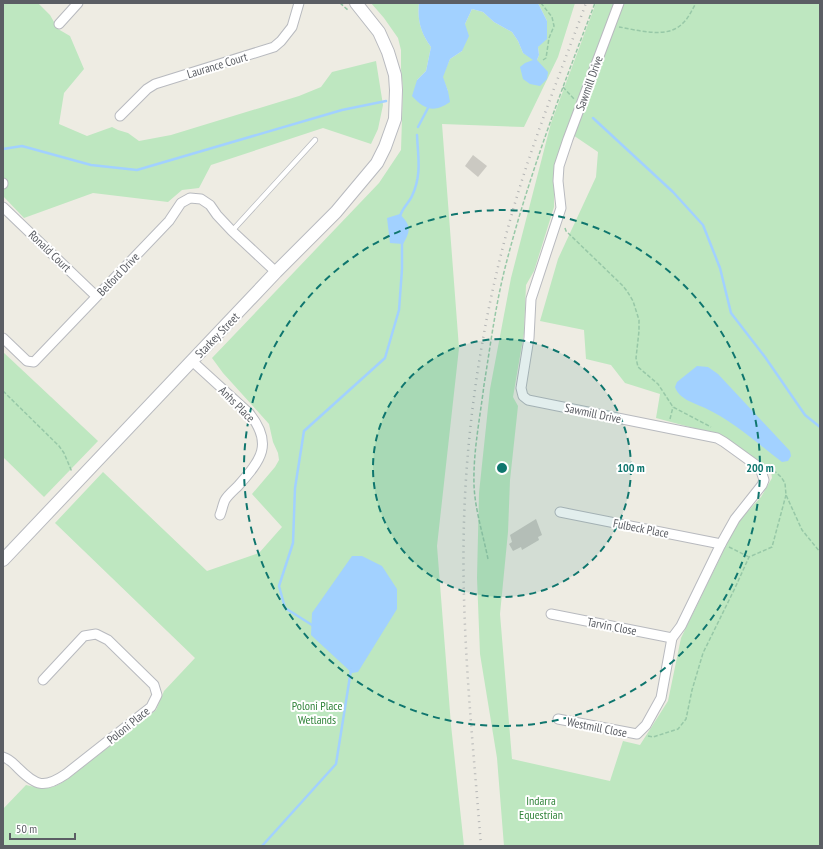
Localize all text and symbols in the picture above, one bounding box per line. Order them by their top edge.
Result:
street label: Laurance Court [185,49,250,81]
street label: Sawmill Drive [572,53,606,113]
street label: Ronald Court [26,227,75,275]
street label: Belford Drive [94,249,142,299]
street label: Starkey Street [192,309,243,361]
street label: Anhs Place [216,383,258,425]
street label: Sawmill Drive [563,400,623,426]
text: 100 m [617,460,645,475]
text: 200 m [746,460,774,475]
centre of rings [495,461,509,475]
street label: Fulbeck Place [612,515,670,541]
street label: Tarvin Close [586,614,638,638]
park label: Poloni Place Wetlands [292,698,342,727]
street label: Poloni Place [104,703,152,747]
street label: Westmill Close [566,714,628,740]
park label: Indarra Equestrian [519,793,563,822]
scale bar [10,815,75,841]
text: 50 m [16,821,37,836]

